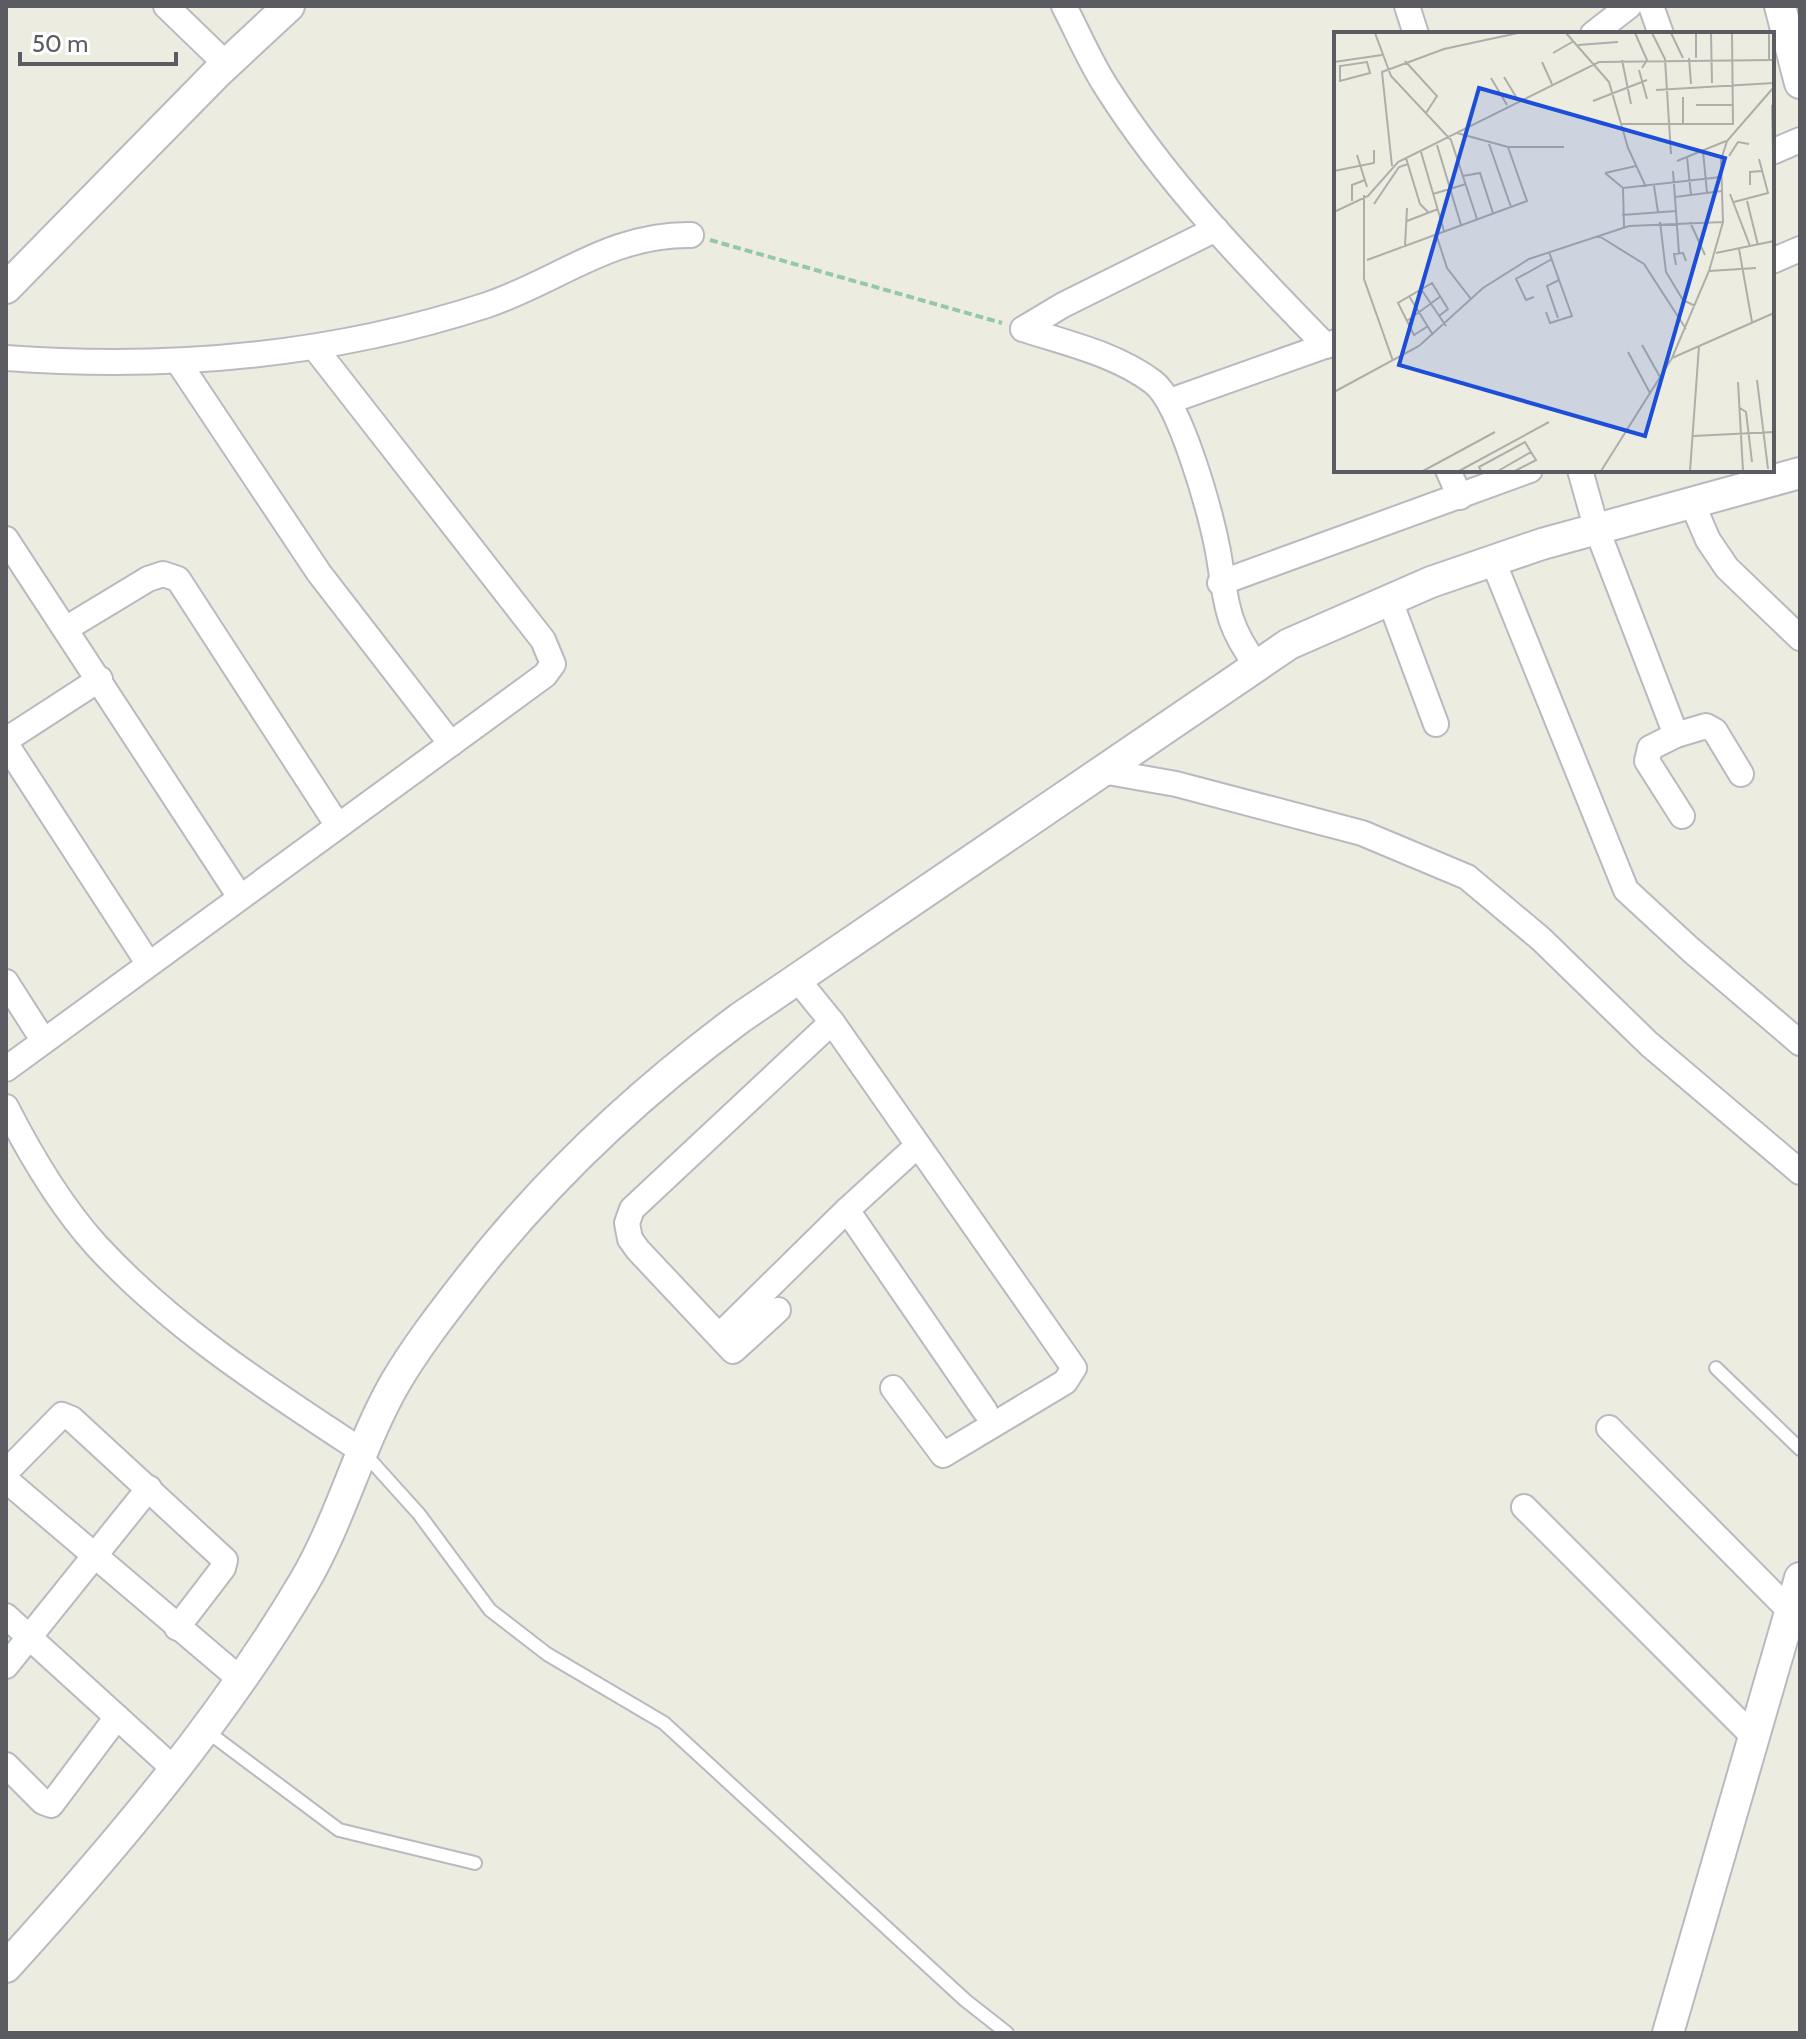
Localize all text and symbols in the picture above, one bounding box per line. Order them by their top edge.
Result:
scale bar [20,16,176,66]
text: 50 m [32,29,88,58]
inset map [1334,32,1774,472]

